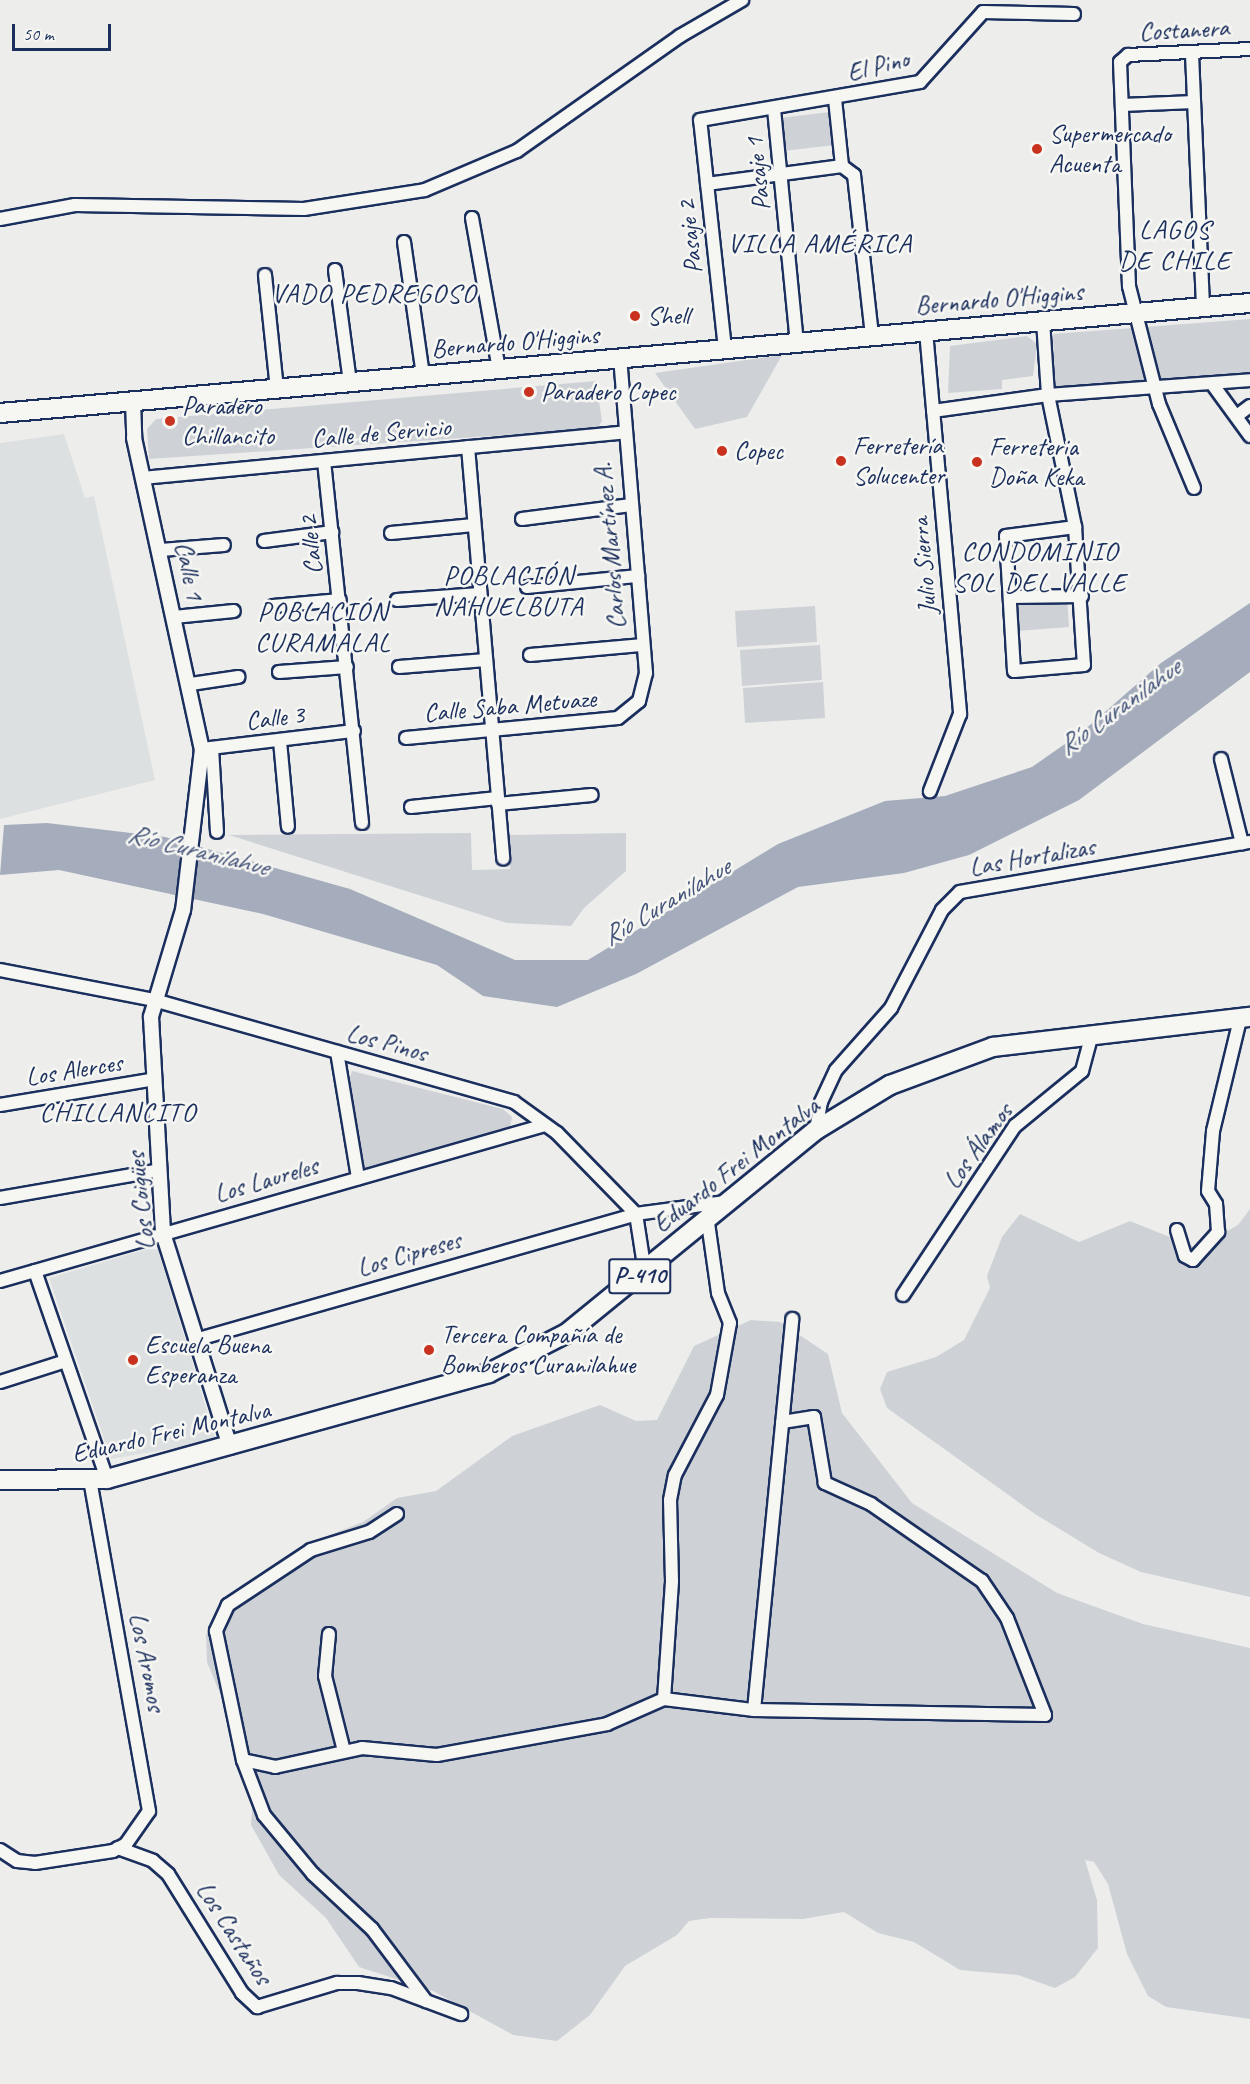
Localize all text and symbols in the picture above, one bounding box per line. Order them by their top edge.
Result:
scale bar [15,12,114,50]
street label: Costanera [1138,12,1230,48]
text: 50 m [23,23,54,45]
street label: El Pino [844,43,912,89]
place label: Supermercado Acuenta [1049,118,1171,180]
street label: Pasaje 1 [739,136,777,212]
marker: Supermercado Acuenta [1030,142,1044,156]
street label: Pasaje 2 [671,199,709,275]
district label: LAGOS DE CHILE [1119,213,1231,276]
district label: VILLA AMÉRICA [728,228,912,260]
street label: Bernardo O'Higgins [914,276,1084,322]
district label: VADO PEDREGOSO [272,278,476,310]
place label: Shell [647,300,689,332]
marker: Shell [628,309,642,323]
street label: Bernardo O'Higgins [430,319,600,365]
place label: Paradero Copec [541,376,676,408]
marker: Paradero Copec [522,385,536,399]
place label: Paradero Chillancito [182,390,274,452]
street label: Calle de Servicio [310,411,452,455]
marker: Paradero Chillancito [163,414,177,428]
place label: Ferretería Solucenter [853,430,944,491]
place label: Ferreteria Doña Keka [989,431,1083,492]
place label: Copec [734,435,783,467]
marker: Copec [715,444,729,458]
marker: Ferretería Solucenter [834,454,848,468]
marker: Ferreteria Doña Keka [970,455,984,469]
street label: Carlos Martínez A. [587,461,633,631]
street label: Calle 2 [292,514,330,576]
street label: Julio Sierra [904,516,944,616]
district label: CONDOMINIO SOL DEL VALLE [954,535,1126,598]
street label: Calle 1 [168,539,210,603]
district label: POBLACIÓN NAHUELBUTA [434,559,584,622]
district label: POBLACIÓN CURAMALAL [256,595,390,658]
water label: Río Curanilahue [1051,652,1187,762]
street label: Calle Saba Metuaze [423,683,597,729]
street label: Calle 3 [244,699,306,737]
water label: Río Curanilahue [124,817,272,883]
street label: Las Hortalizas [967,831,1097,883]
water label: Río Curanilahue [596,851,736,953]
street label: Los Pinos [343,1017,431,1069]
street label: Los Alerces [23,1047,125,1093]
street label: Eduardo Frei Montalva [647,1091,825,1239]
district label: CHILLANCITO [40,1097,196,1129]
street label: Los Álamos [937,1097,1019,1195]
street label: Los Laureles [210,1150,322,1210]
street label: Los Coigües [120,1151,162,1251]
street label: Los Cipreses [354,1224,464,1284]
road number: P-410 [607,1255,673,1297]
place label: Tercera Compañía de Bomberos Curanilahue [441,1319,636,1380]
place label: Escuela Buena Esperanza [145,1329,270,1390]
marker: Tercera Compañía de Bomberos Curanilahue [422,1343,436,1357]
marker: Escuela Buena Esperanza [126,1353,140,1367]
street label: Eduardo Frei Montalva [69,1394,273,1470]
street label: Los Aromos [122,1610,172,1714]
street label: Los Castaños [189,1876,279,1990]

